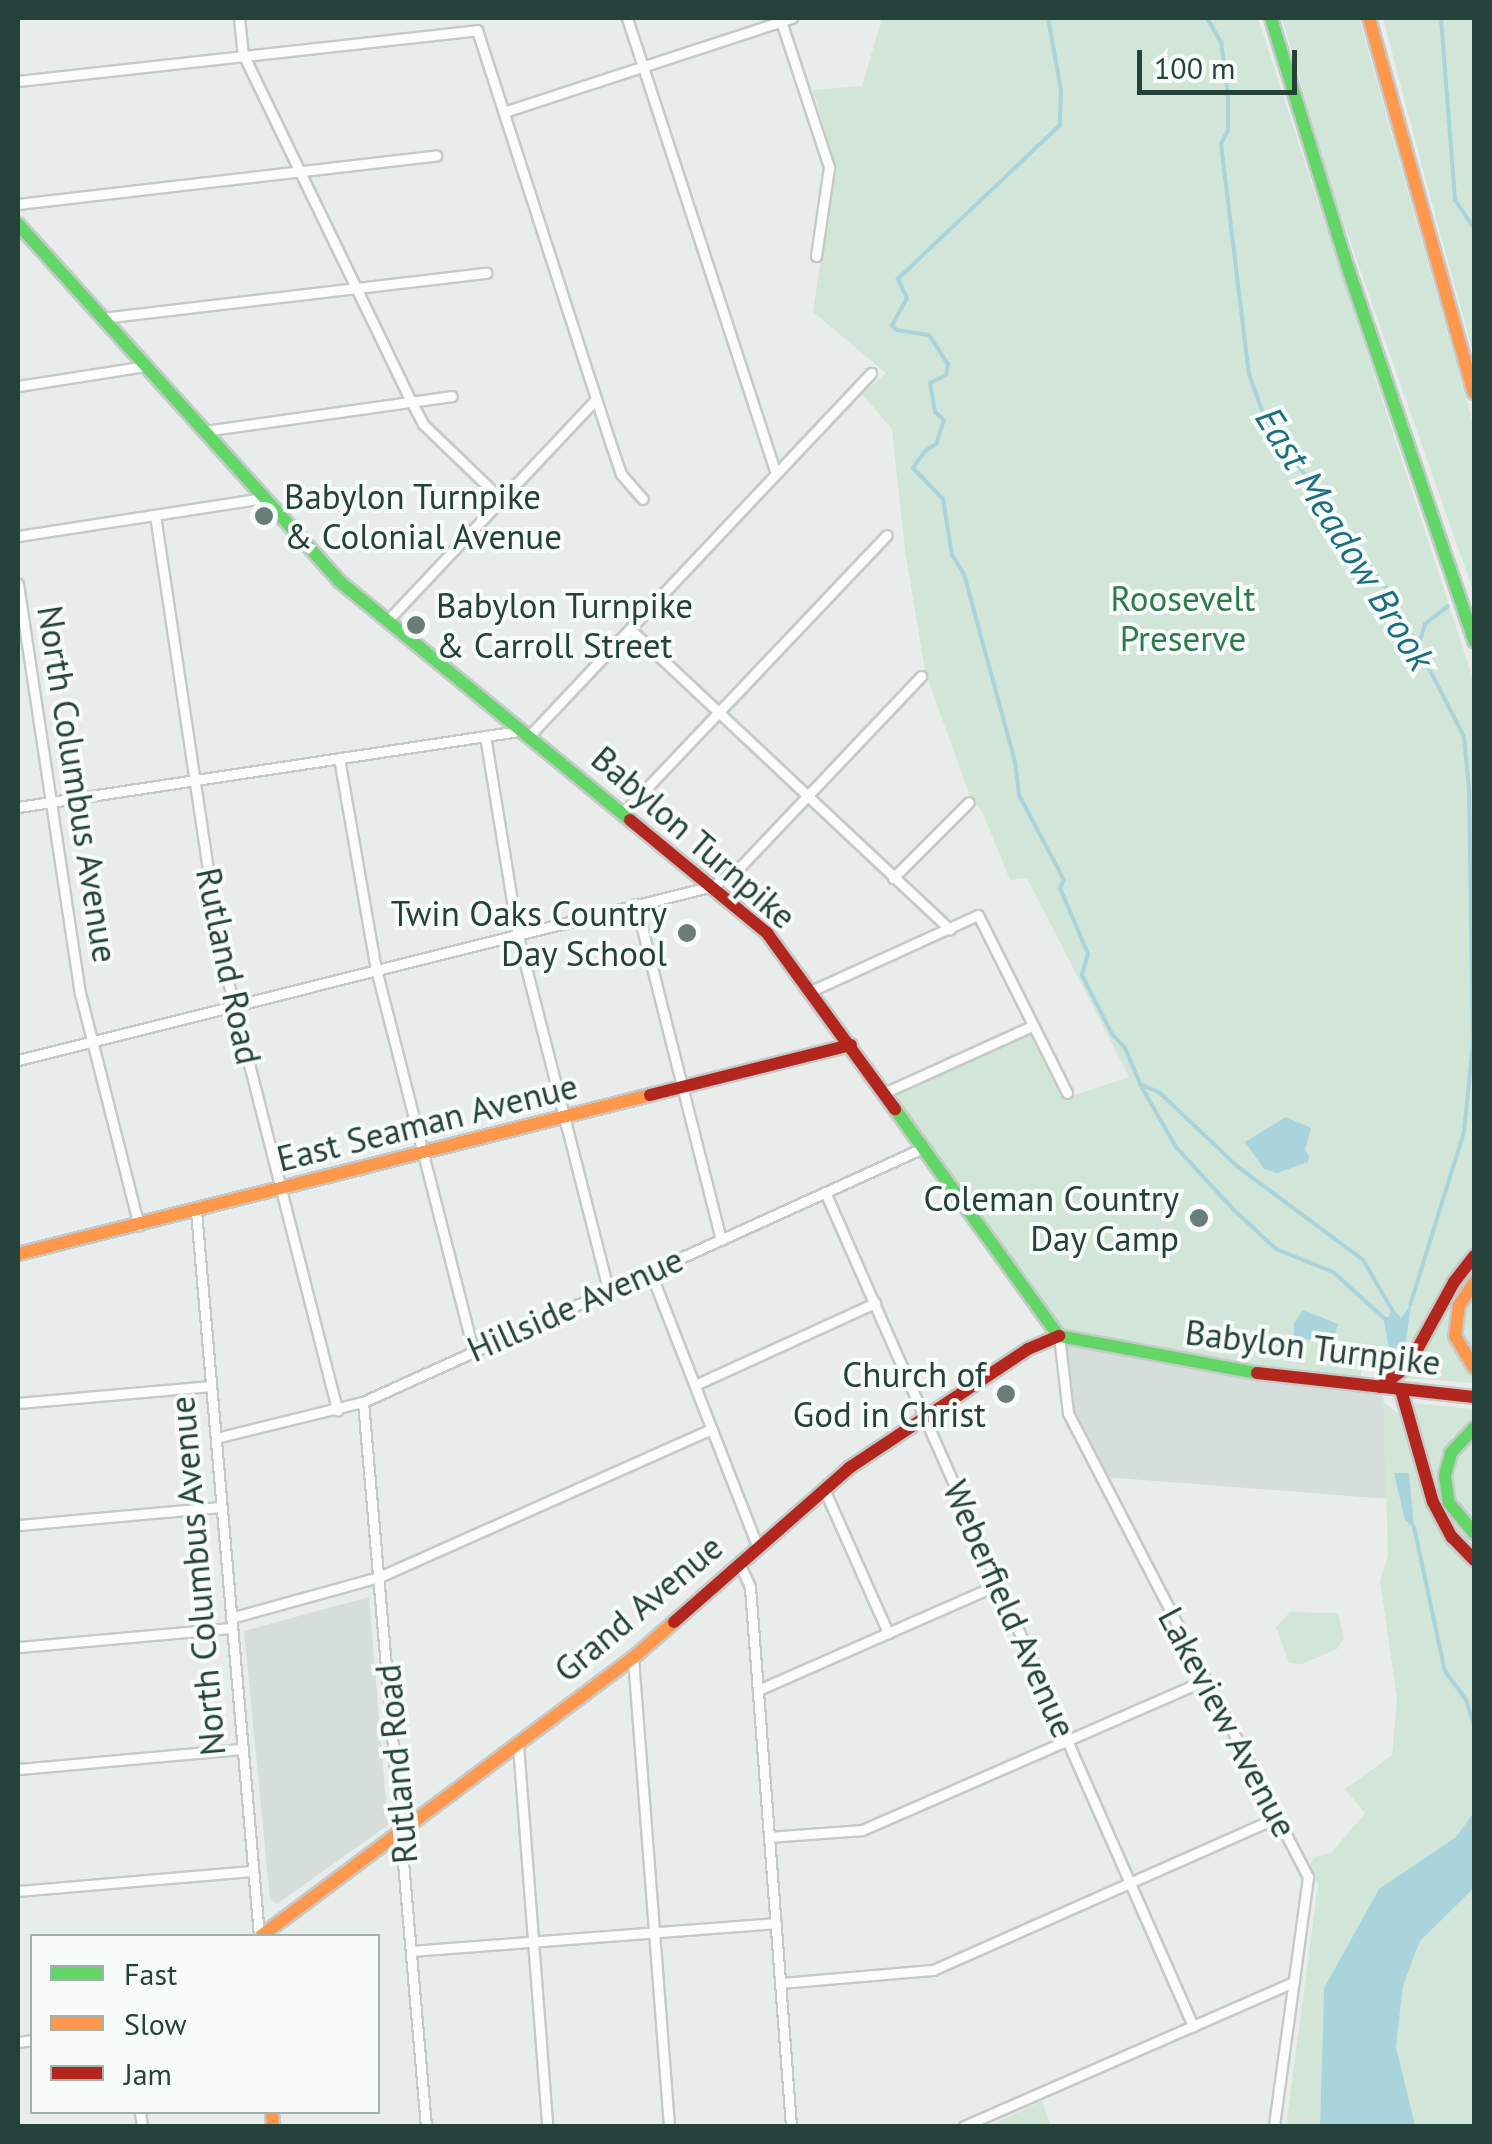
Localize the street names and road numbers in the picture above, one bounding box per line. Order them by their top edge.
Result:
street label: North Columbus Avenue [29,602,127,966]
street label: Babylon Turnpike [583,736,805,938]
street label: Rutland Road [188,864,270,1068]
street label: East Seaman Avenue [272,1064,582,1180]
street label: Hillside Avenue [460,1237,690,1371]
street label: Babylon Turnpike [1182,1310,1444,1384]
street label: North Columbus Avenue [160,1394,234,1758]
street label: Weberfield Avenue [934,1473,1086,1745]
street label: Grand Avenue [545,1525,731,1691]
street label: Lakeview Avenue [1149,1599,1307,1845]
street label: Rutland Road [366,1662,426,1866]

